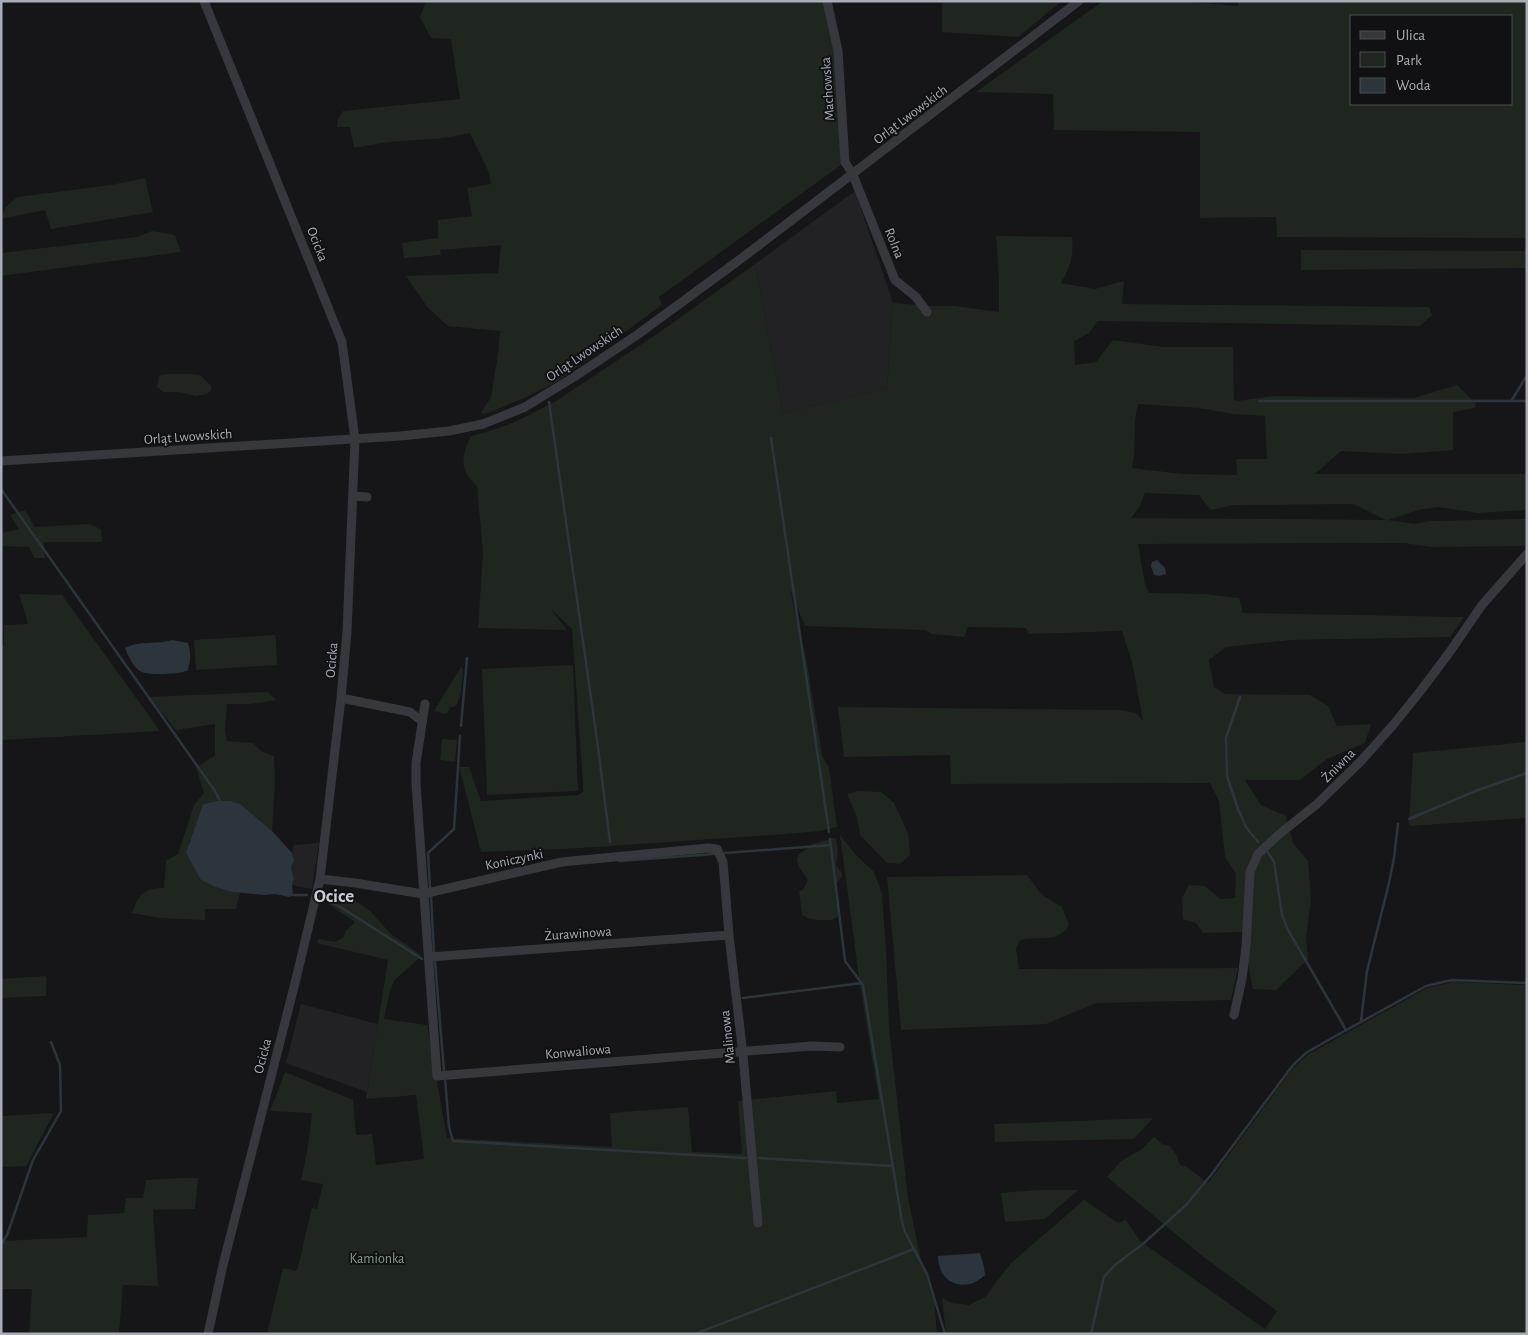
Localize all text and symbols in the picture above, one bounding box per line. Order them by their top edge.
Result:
legend [1350,15,1513,105]
text: Ulica [1396,28,1425,43]
text: Park [1396,53,1422,68]
street label: Machowska [819,56,837,121]
text: Woda [1396,78,1431,93]
street label: Orląt Lwowskich [871,83,950,147]
street label: Ocicka [304,225,330,264]
street label: Rolna [882,226,907,261]
street label: Orląt Lwowskich [544,323,625,384]
street label: Orląt Lwowskich [143,427,233,447]
street label: Ocicka [323,641,341,678]
street label: Żniwna [1317,744,1359,785]
street label: Koniczynki [484,847,544,873]
district label: Ocice [314,887,354,906]
street label: Żurawinowa [544,922,613,943]
street label: Malinowa [718,1009,738,1064]
street label: Ocicka [252,1037,274,1075]
street label: Konwaliowa [545,1042,612,1062]
park label: Kamionka [350,1252,405,1266]

